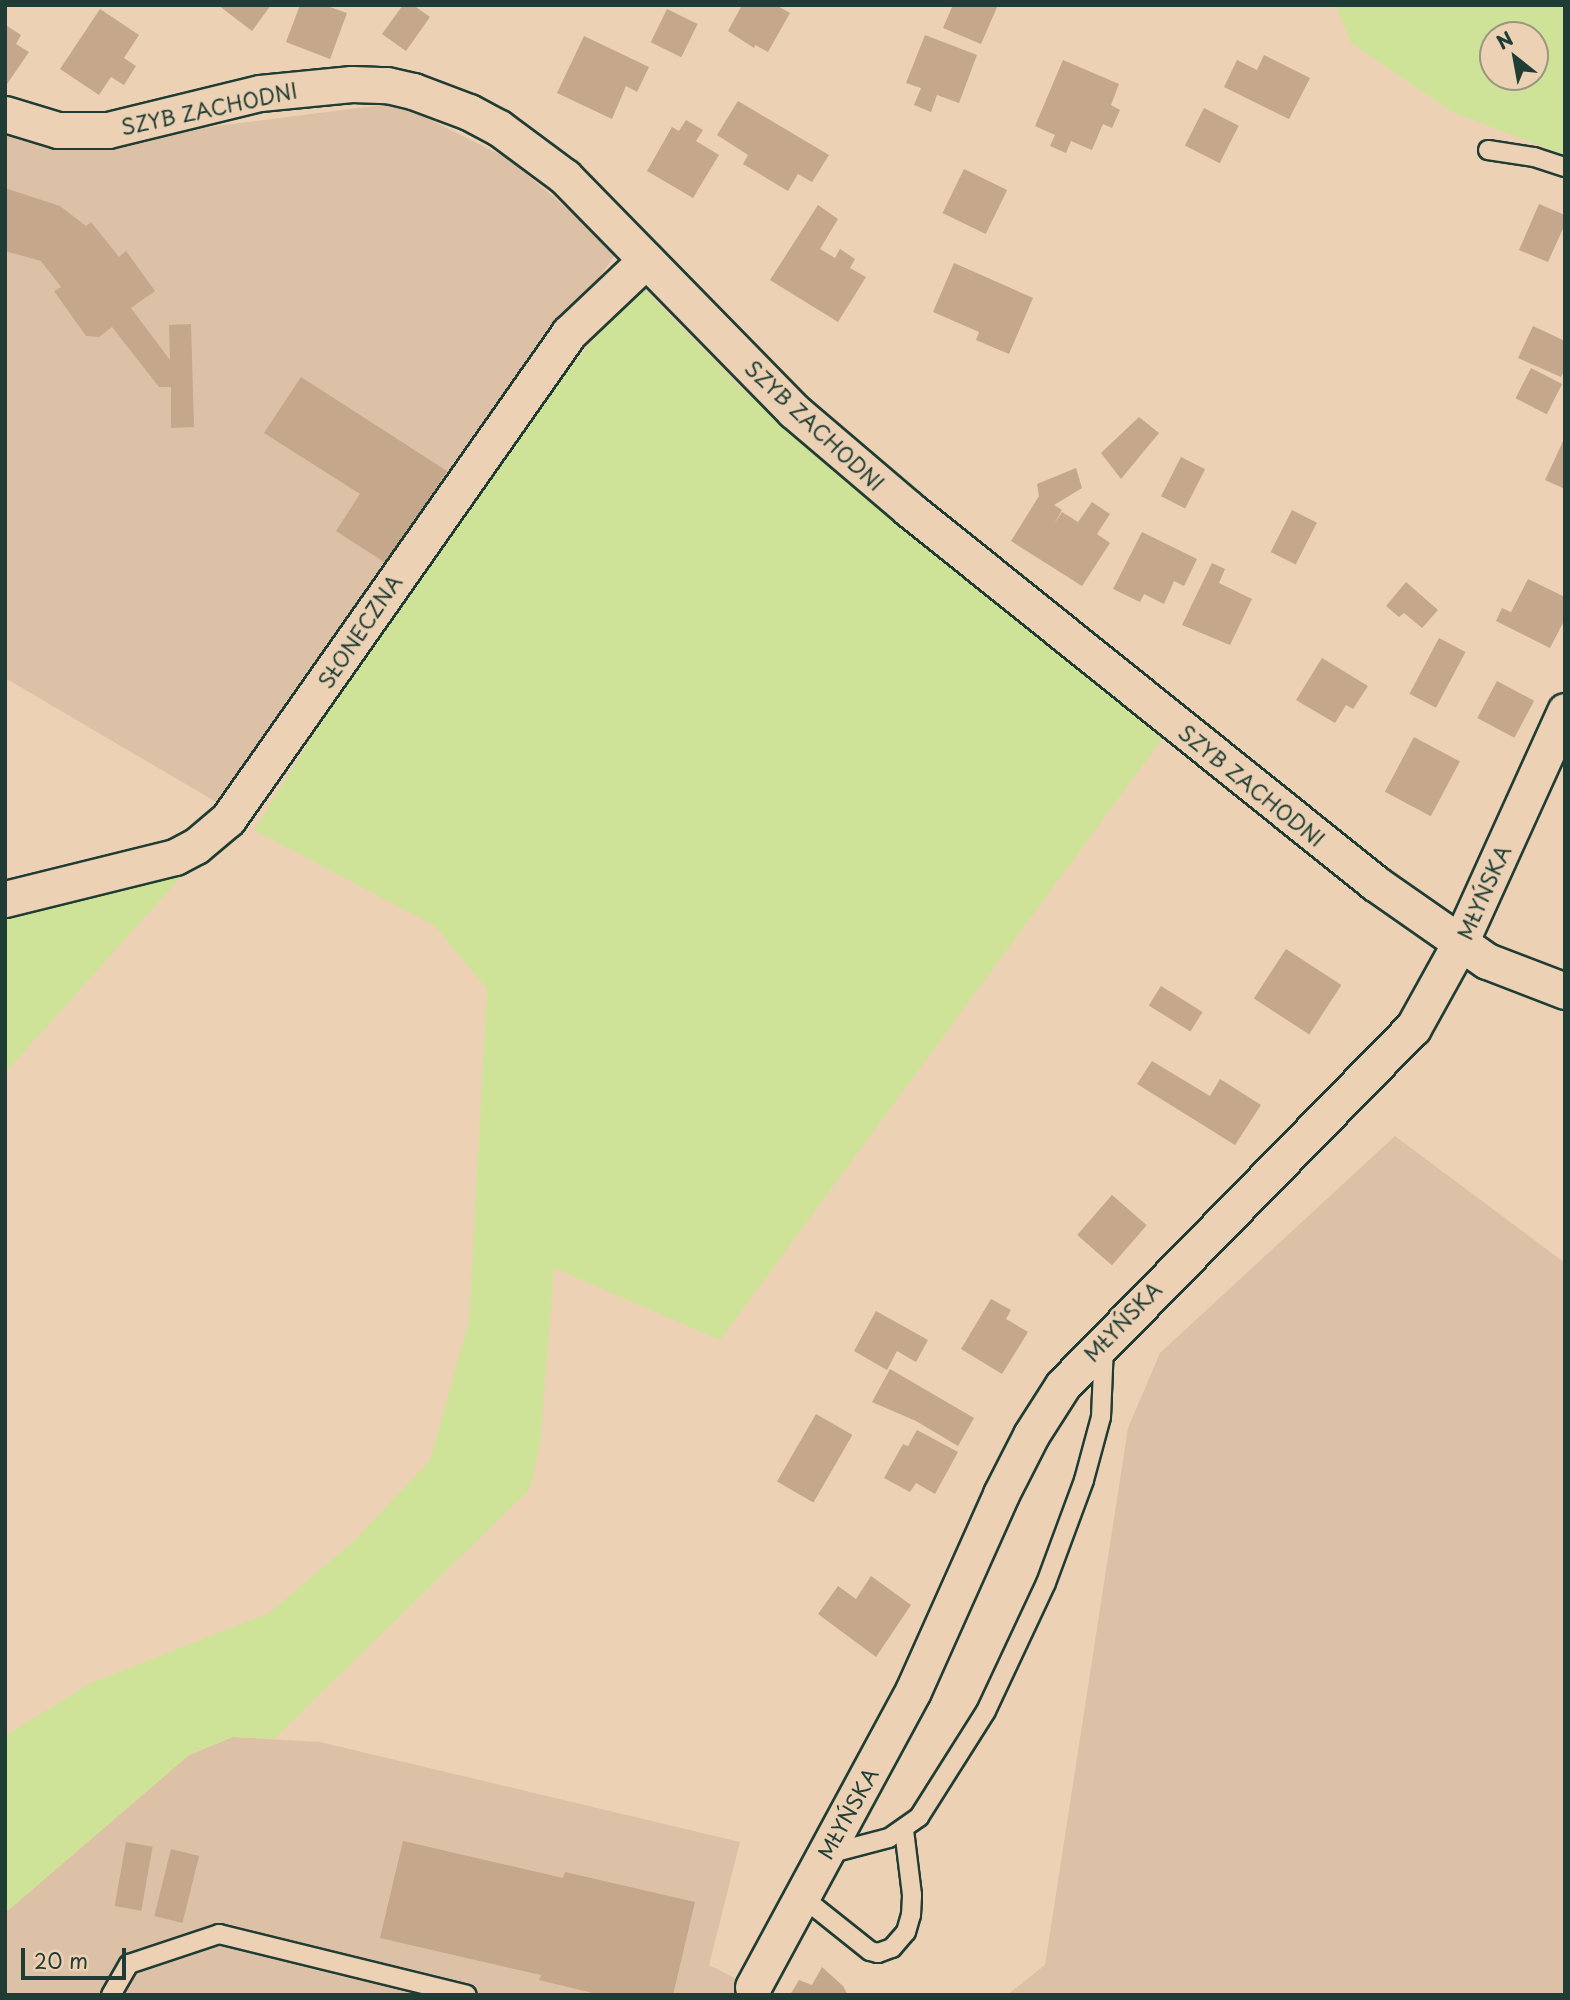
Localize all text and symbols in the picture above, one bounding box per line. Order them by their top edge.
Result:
north arrow [1479,21,1549,91]
text: N [1491,24,1518,56]
street label: SZYB ZACHODNI [118,77,300,139]
street label: SZYB ZACHODNI [741,354,889,496]
street label: SŁONECZNA [312,570,406,692]
street label: SZYB ZACHODNI [1174,719,1330,851]
street label: MŁYŃSKA [1451,841,1515,943]
street label: MŁYŃSKA [1078,1276,1166,1366]
street label: MŁYŃSKA [812,1763,882,1863]
scale bar [24,1934,130,1978]
text: 20 m [34,1944,88,1976]

